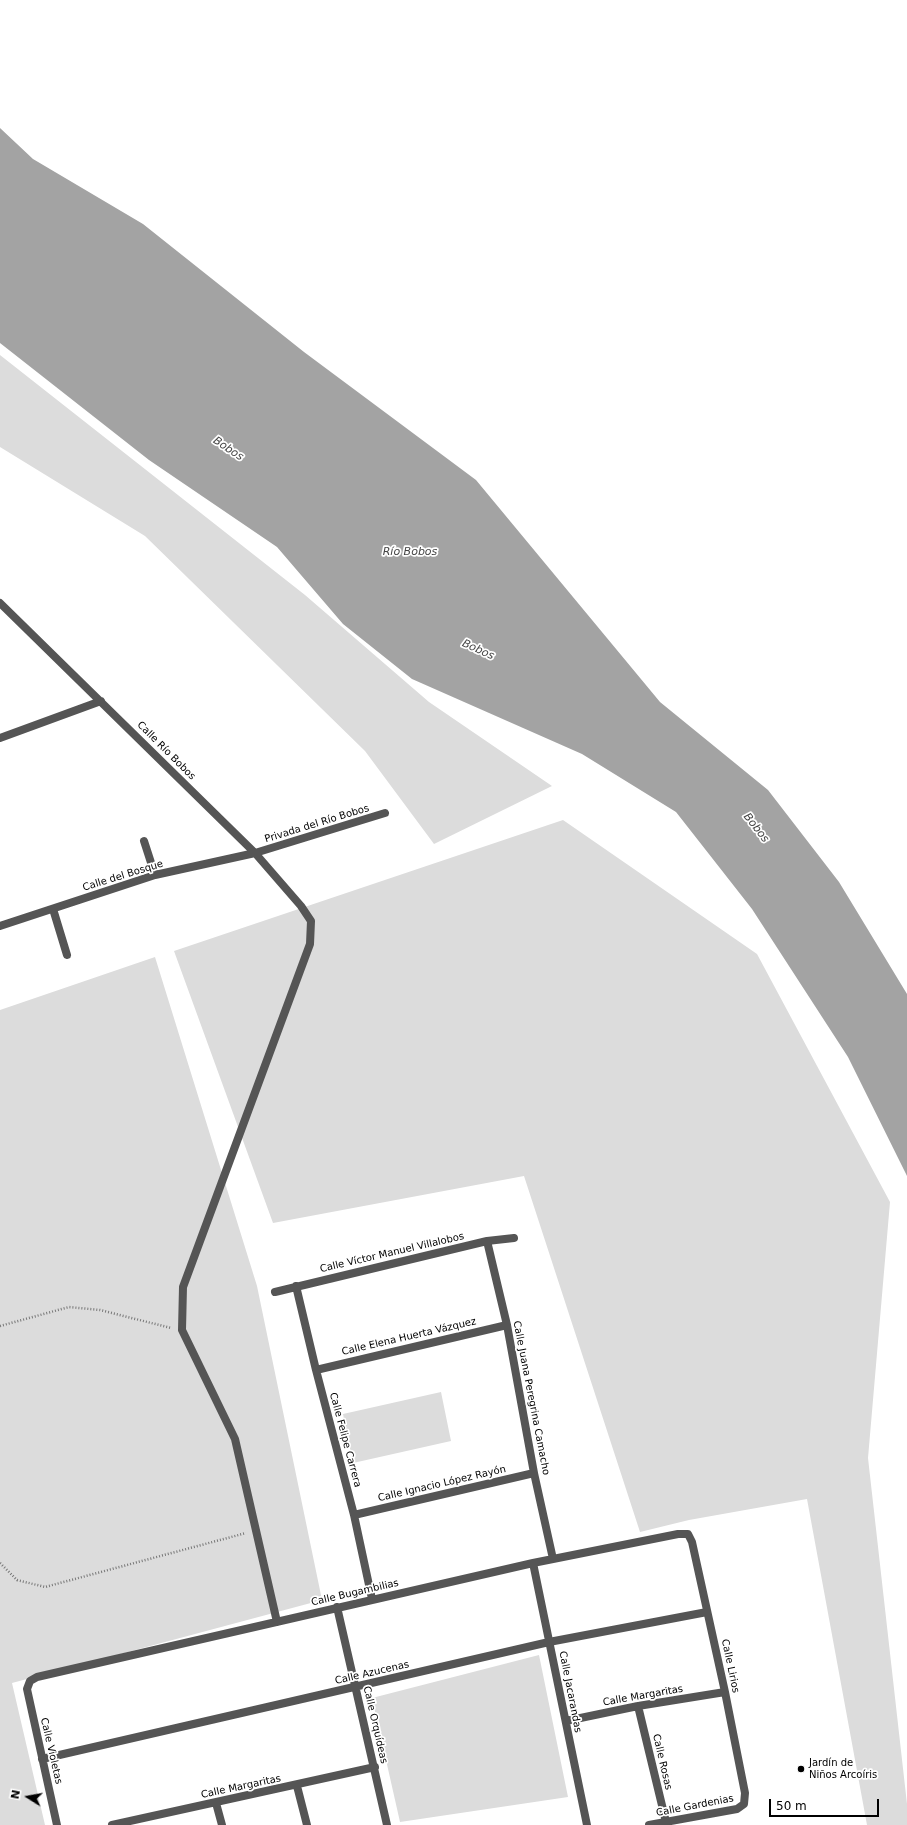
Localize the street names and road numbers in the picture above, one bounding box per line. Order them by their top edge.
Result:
street label: Calle Río Bobos [134,719,198,783]
street label: Privada del Río Bobos [263,802,371,846]
street label: Calle del Bosque [81,858,165,894]
street label: Calle Víctor Manuel Villalobos [319,1231,465,1275]
street label: Calle Elena Huerta Vázquez [341,1316,477,1358]
street label: Calle Juana Peregrina Camacho [510,1320,552,1476]
street label: Calle Felipe Carrera [327,1391,363,1489]
street label: Calle Ignacio López Rayón [377,1463,507,1505]
street label: Calle Bugambilias [310,1577,400,1609]
street label: Calle Lirios [718,1638,742,1694]
street label: Calle Jacarandas [556,1650,584,1734]
street label: Calle Azucenas [334,1659,410,1687]
street label: Calle Margaritas [602,1683,684,1709]
street label: Calle Orquídeas [360,1685,390,1765]
street label: Calle Violetas [38,1717,64,1785]
street label: Calle Rosas [650,1733,674,1791]
street label: Calle Margaritas [200,1773,282,1801]
street label: Calle Gardenias [655,1793,735,1819]

